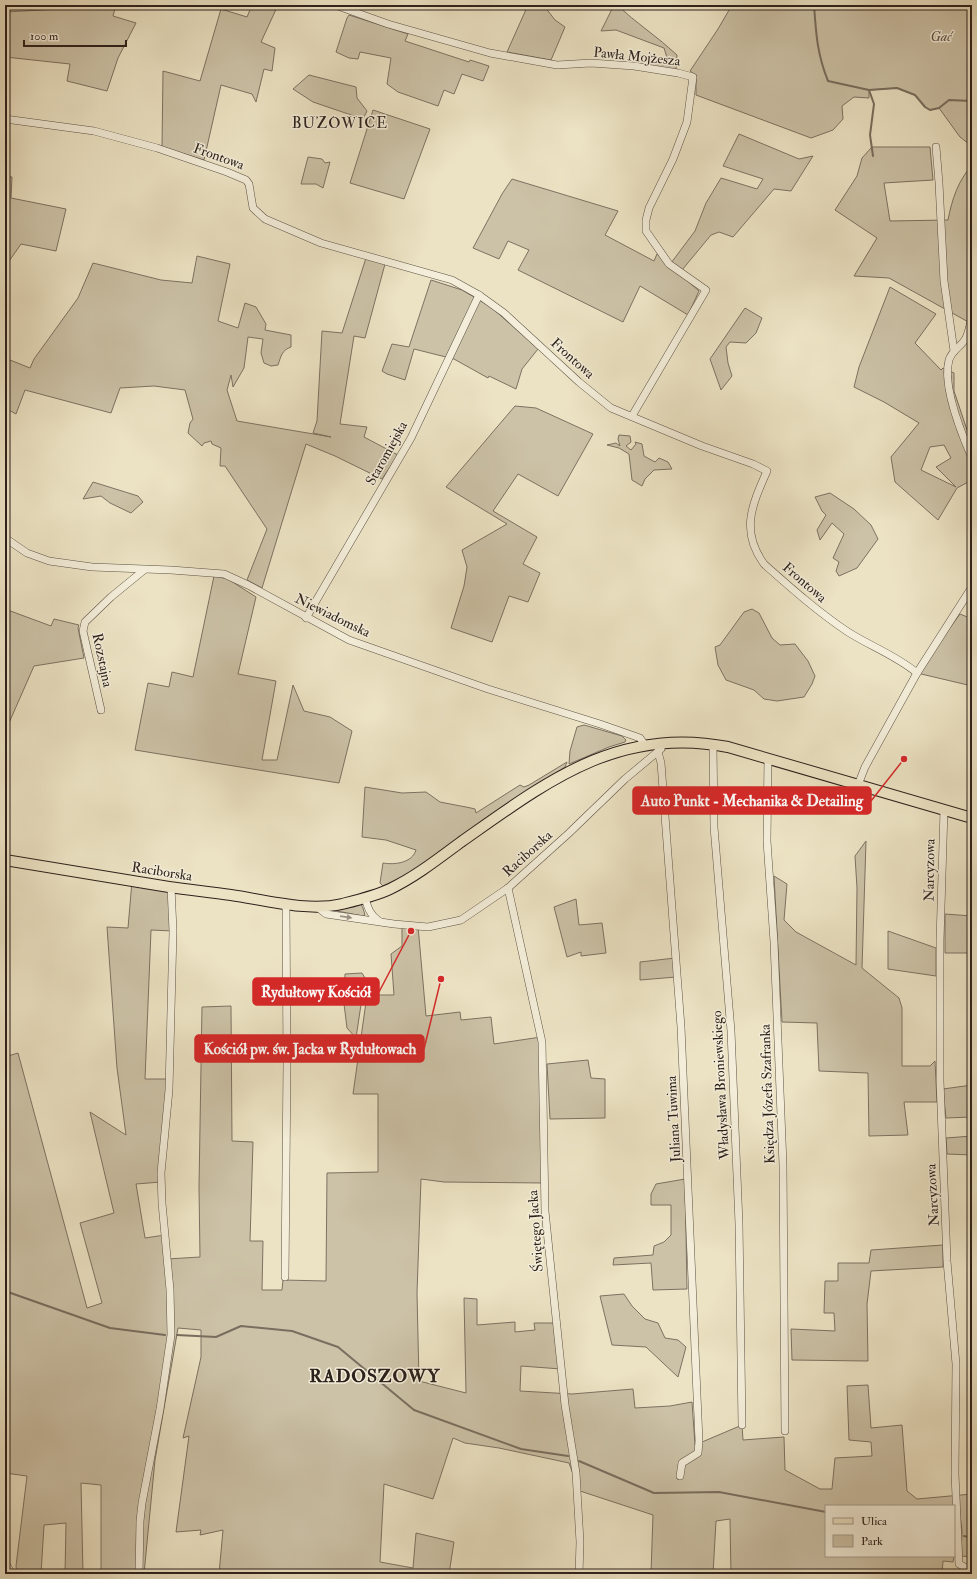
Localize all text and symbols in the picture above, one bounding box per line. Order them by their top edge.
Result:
scale bar [24,22,126,48]
park label: Gać [931,28,954,45]
text: 100 m [30,29,59,44]
street label: Pawła Mojżesza [593,43,682,70]
district label: BUZOWICE [292,114,388,133]
street label: Frontowa [191,139,247,174]
street label: Frontowa [547,334,598,383]
street label: Staromiejska [362,418,411,488]
street label: Frontowa [779,559,830,606]
street label: Niewiadomska [292,590,373,641]
street label: Rozstajna [89,632,117,689]
callout: Auto Punkt - Mechanika & Detailing [633,787,871,814]
text: Auto Punkt - Mechanika & Detailing [640,792,864,812]
street label: Raciborska [499,826,556,880]
street label: Narcyzowa [920,838,940,902]
street label: Raciborska [130,858,194,885]
one-way arrow [340,914,352,920]
callout: Rydułtowy Kościół [253,978,379,1005]
text: Rydułtowy Kościół [261,983,372,1003]
street label: Władysława Broniewskiego [708,1010,734,1161]
street label: Księdza Józefa Szafranka [757,1024,778,1164]
callout: Kościół pw. św. Jacka w Rydułtowach [195,1035,424,1062]
text: Kościół pw. św. Jacka w Rydułtowach [204,1040,417,1060]
street label: Juliana Tuwima [663,1075,684,1164]
street label: Narcyzowa [922,1163,944,1227]
street label: Świętego Jacka [524,1189,547,1272]
district label: RADOSZOWY [309,1365,441,1388]
legend [825,1505,955,1557]
text: Ulica [861,1514,888,1529]
text: Park [861,1534,883,1549]

